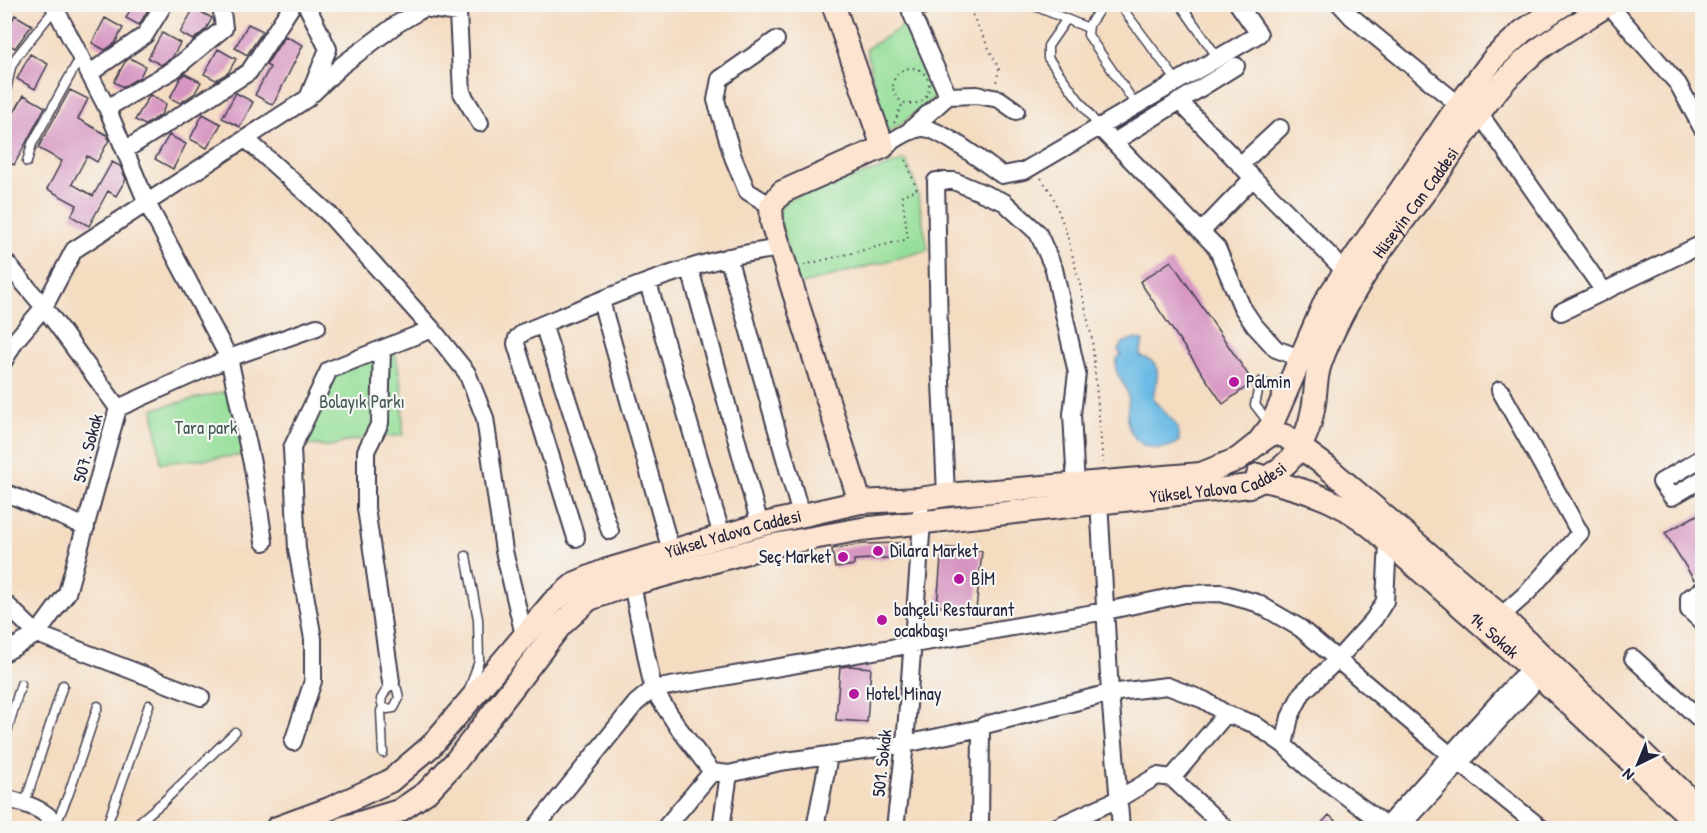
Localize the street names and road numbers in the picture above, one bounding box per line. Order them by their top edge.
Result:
street label: Hüseyin Can Caddesi [1366,142,1464,263]
street label: 507. Sokak [66,410,109,485]
street label: Yüksel Yalova Caddesi [1149,456,1292,509]
street label: Yüksel Yalova Caddesi [662,503,804,564]
street label: 14. Sokak [1464,606,1525,664]
street label: 501. Sokak [866,727,898,798]

